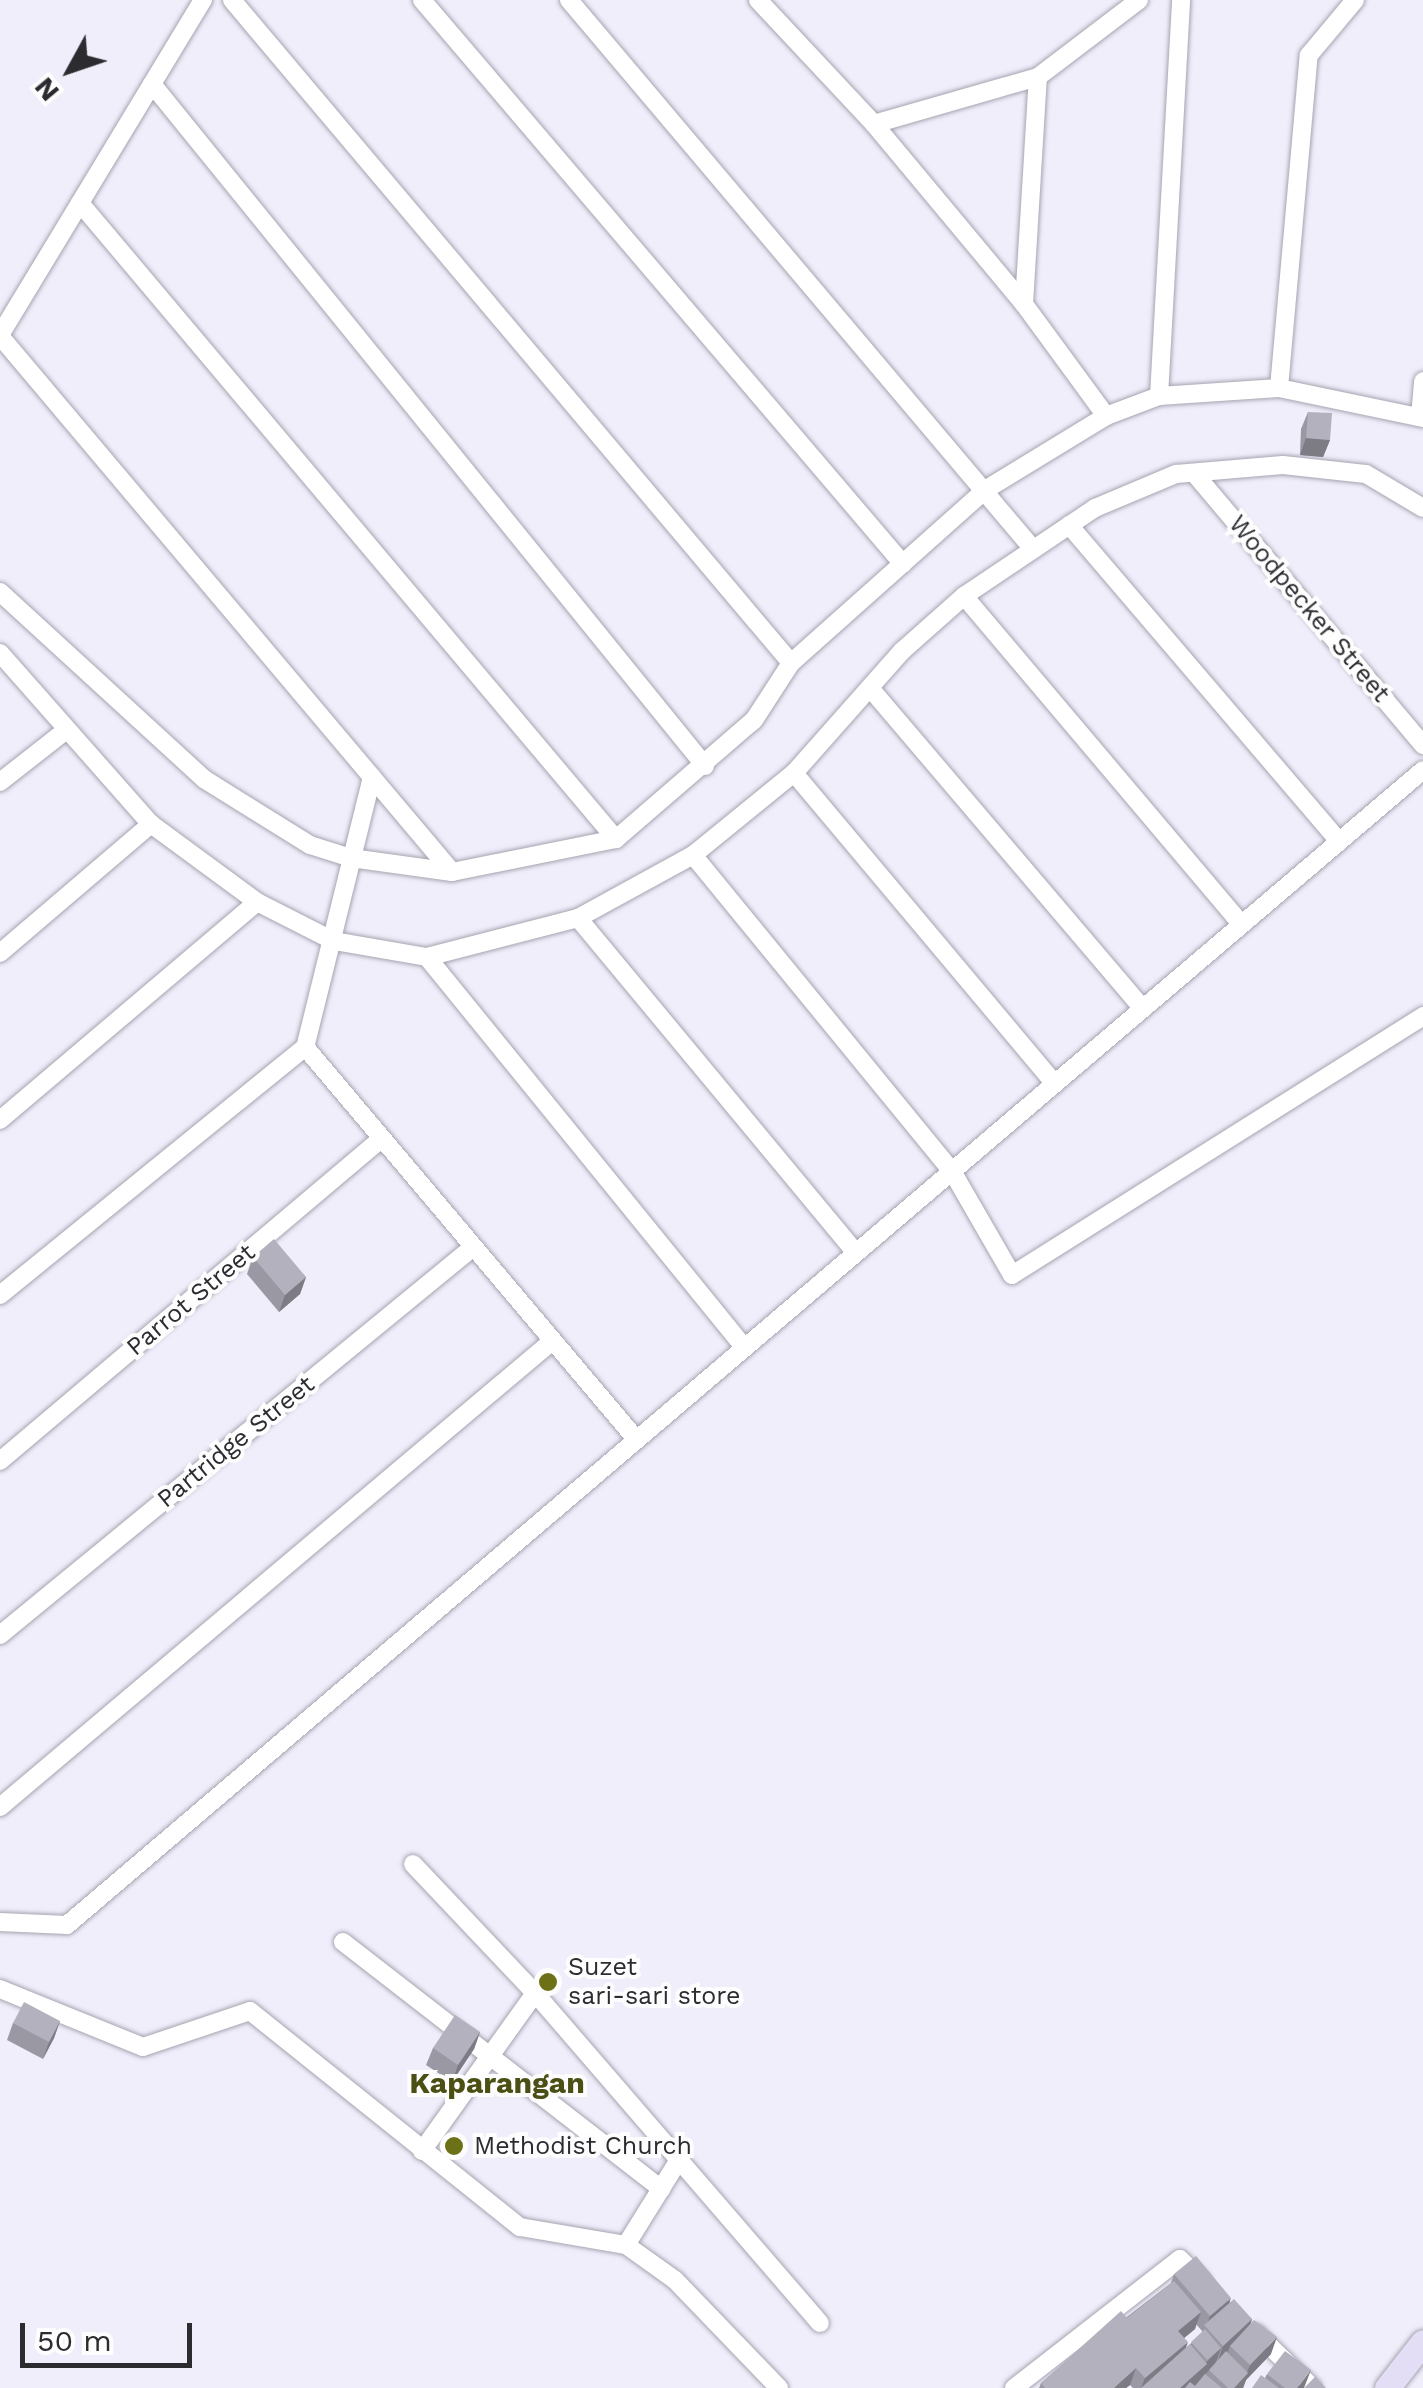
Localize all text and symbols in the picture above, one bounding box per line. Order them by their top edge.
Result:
north arrow [20,20,120,120]
text: N [27,71,66,108]
street label: Woodpecker Street [1222,509,1396,709]
street label: Parrot Street [121,1238,261,1362]
street label: Partridge Street [151,1370,321,1514]
place label: Suzet sari-sari store [568,1953,740,2012]
marker: Suzet sari-sari store [537,1971,559,1993]
district label: Kaparangan [409,2065,585,2101]
place label: Methodist Church [474,2131,692,2161]
marker: Methodist Church [443,2135,465,2157]
scale bar [25,2303,198,2365]
text: 50 m [37,2323,112,2358]

